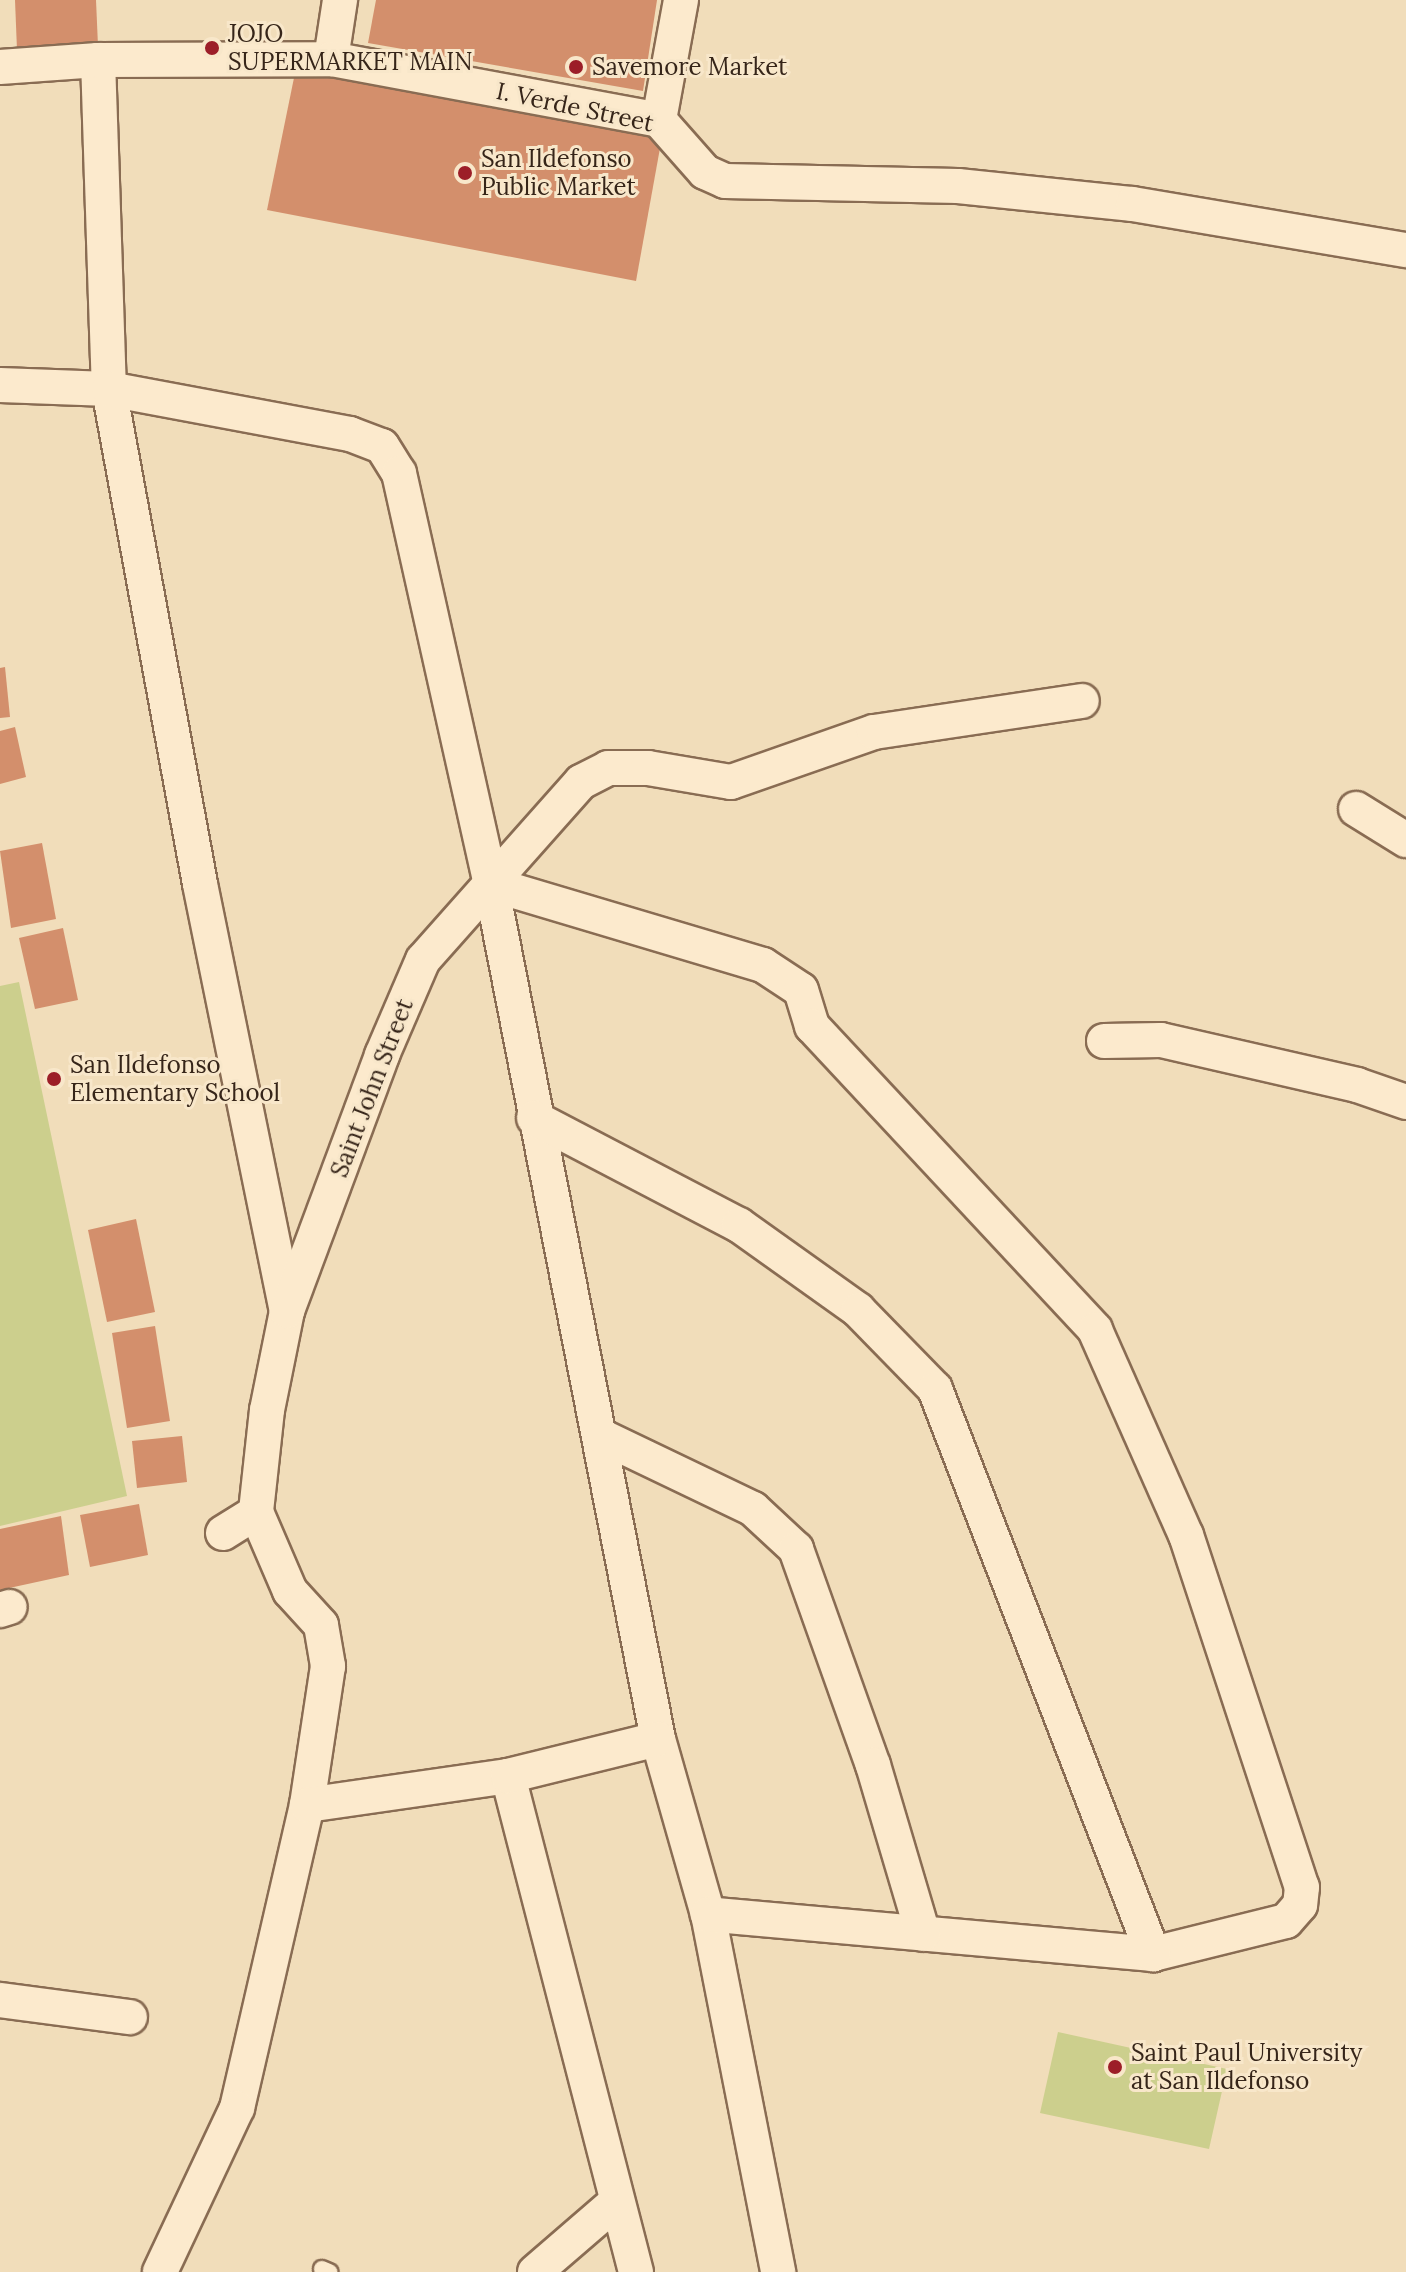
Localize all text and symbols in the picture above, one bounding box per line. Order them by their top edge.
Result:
place label: JOJO SUPERMARKET MAIN [228,20,473,76]
marker: JOJO SUPERMARKET MAIN [203,39,221,57]
place label: Savemore Market [592,53,787,81]
marker: Savemore Market [567,58,585,76]
street label: I. Verde Street [494,76,656,138]
place label: San Ildefonso Public Market [481,145,636,201]
marker: San Ildefonso Public Market [456,164,474,182]
street label: Saint John Street [325,995,419,1181]
place label: San Ildefonso Elementary School [70,1051,280,1107]
marker: San Ildefonso Elementary School [45,1070,63,1088]
place label: Saint Paul University at San Ildefonso [1131,2039,1362,2095]
marker: Saint Paul University at San Ildefonso [1106,2058,1124,2076]

